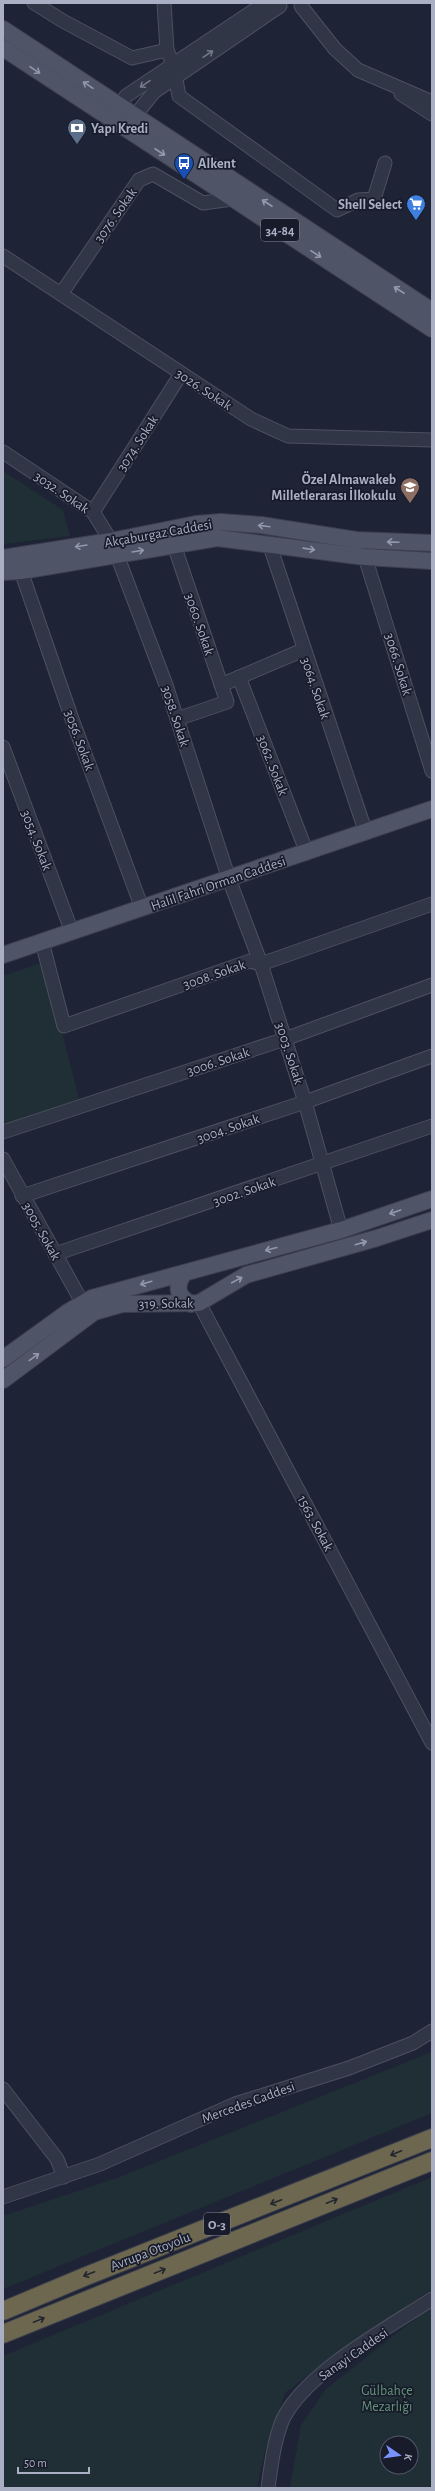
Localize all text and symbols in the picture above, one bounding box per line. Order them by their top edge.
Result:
one-way arrow [202,50,213,58]
one-way arrow [29,66,40,74]
one-way arrow [139,80,150,88]
one-way arrow [82,81,93,89]
bank icon: Yapı Kredi [66,117,88,145]
place label: Yapı Kredi [91,122,148,136]
one-way arrow [154,148,165,156]
bus stop icon: Alkent [173,152,195,180]
place label: Alkent [198,157,236,171]
street label: 3076. Sokak [92,185,140,246]
supermarket icon: Shell Select [405,193,427,221]
place label: Shell Select [338,198,402,212]
one-way arrow [261,199,273,207]
road number: 34-84 [261,219,299,241]
one-way arrow [310,250,322,258]
one-way arrow [394,286,405,294]
street label: 3026. Sokak [173,367,235,413]
street label: 3074. Sokak [115,413,161,474]
street label: 3032. Sokak [31,469,92,517]
place label: Özel Almawakeb Milletlerarası İlkokulu [271,471,397,503]
school or university icon: Özel Almawakeb Milletlerarası İlkokulu [399,476,421,504]
street label: Akçaburgaz Caddesi [103,518,213,550]
one-way arrow [258,522,271,530]
one-way arrow [387,538,400,545]
one-way arrow [74,542,87,550]
one-way arrow [302,545,315,553]
one-way arrow [131,547,144,555]
street label: 3060. Sokak [182,591,216,658]
street label: 3066. Sokak [382,632,414,698]
street label: 3064. Sokak [298,656,332,722]
street label: 3058. Sokak [159,684,192,749]
street label: 3056. Sokak [62,708,97,773]
street label: 3062. Sokak [254,733,290,798]
street label: 3054. Sokak [18,808,54,873]
street label: Halil Fahri Orman Caddesi [149,854,288,914]
street label: 3008. Sokak [181,958,248,992]
street label: 3003. Sokak [273,1021,306,1086]
street label: 3006. Sokak [185,1045,252,1079]
street label: 3004. Sokak [195,1112,262,1146]
street label: 3002. Sokak [212,1175,278,1209]
street label: 3005. Sokak [19,1200,63,1263]
one-way arrow [390,1208,402,1216]
one-way arrow [354,1238,367,1246]
one-way arrow [264,1246,277,1253]
one-way arrow [230,1275,242,1283]
one-way arrow [140,1280,153,1287]
street label: 319. Sokak [138,1297,194,1311]
one-way arrow [29,1353,40,1361]
street label: 1563. Sokak [295,1493,336,1554]
street label: Mercedes Caddesi [200,2080,297,2126]
one-way arrow [390,2149,402,2157]
one-way arrow [326,2197,338,2205]
one-way arrow [270,2198,282,2206]
road number: O-3 [204,2213,230,2235]
street label: Avrupa Otoyolu [108,2230,192,2274]
one-way arrow [153,2267,165,2275]
one-way arrow [84,2271,96,2279]
one-way arrow [33,2315,45,2323]
street label: Sanayi Caddesi [316,2326,391,2384]
park label: Gülbahçe Mezarlığı [361,2384,413,2414]
north arrow [379,2435,419,2475]
scale bar [18,2449,89,2475]
text: K [402,2453,414,2462]
text: 50 m [24,2457,47,2469]

